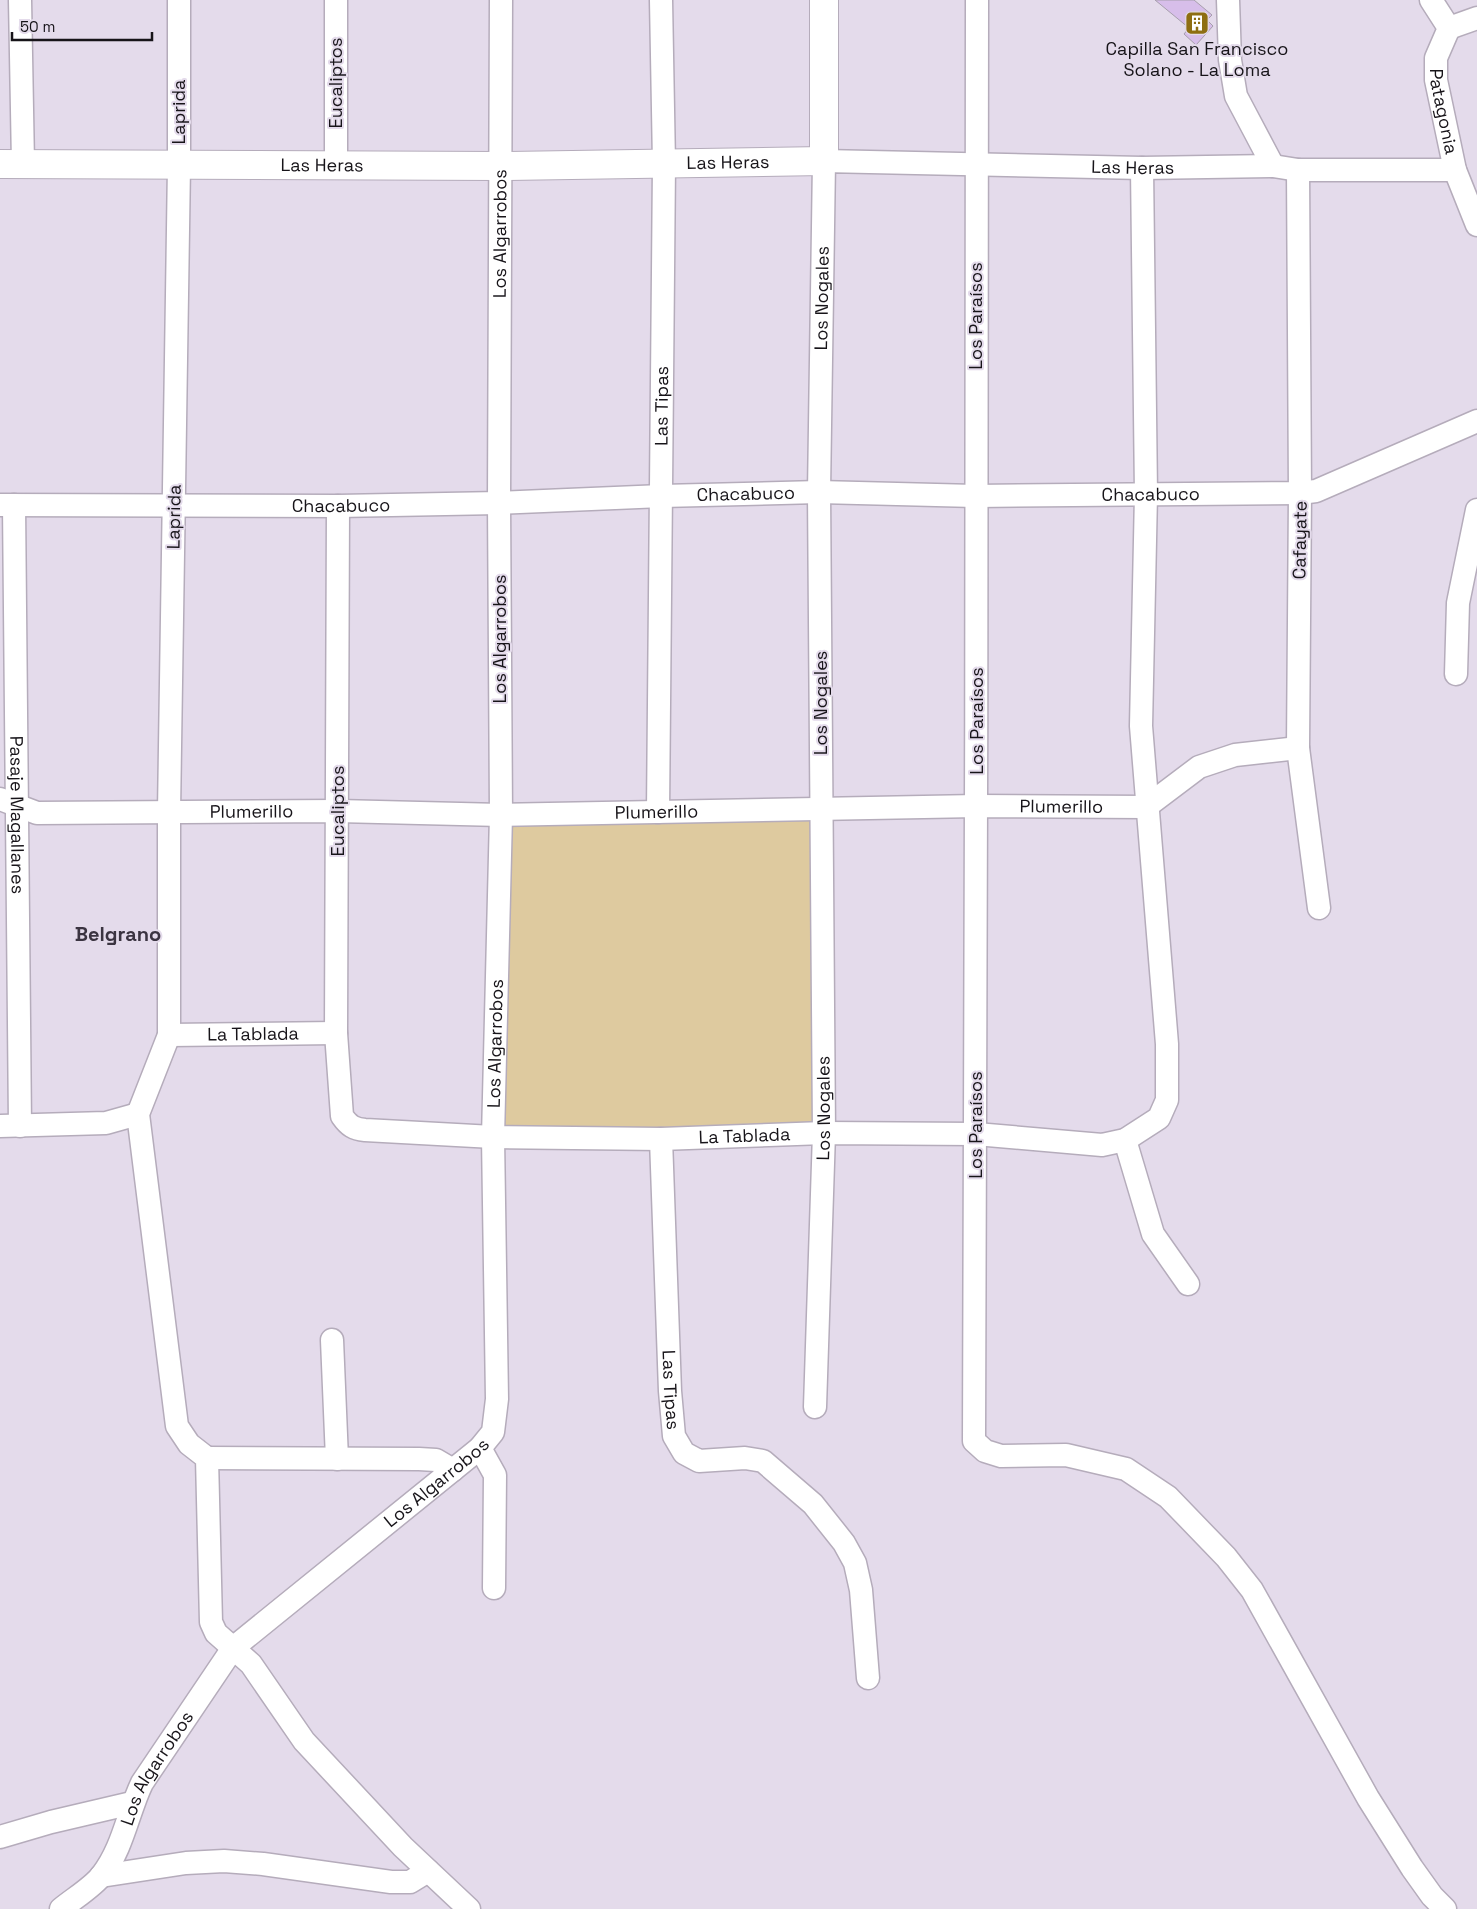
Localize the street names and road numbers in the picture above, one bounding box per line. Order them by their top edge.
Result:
street label: Eucaliptos [324,38,347,128]
street label: Patagonia [1425,68,1463,156]
street label: Laprida [167,80,190,144]
street label: Las Heras [686,150,770,174]
street label: Las Heras [280,153,364,176]
street label: Las Heras [1091,155,1174,179]
street label: Los Algarrobos [488,169,511,298]
street label: Los Nogales [809,246,834,351]
street label: Los Paraísos [964,262,987,370]
street label: Las Tipas [649,366,673,446]
street label: Chacabuco [696,481,795,506]
street label: Chacabuco [1101,482,1200,506]
street label: Laprida [161,484,186,550]
street label: Chacabuco [292,493,390,517]
street label: Cafayate [1287,500,1312,580]
street label: Los Algarrobos [488,575,511,704]
street label: Los Nogales [809,651,832,755]
street label: Los Paraísos [965,667,988,775]
street label: Pasaje Magallanes [5,736,30,894]
street label: Eucaliptos [326,766,349,856]
street label: Plumerillo [1019,794,1103,818]
street label: Plumerillo [210,799,293,823]
street label: Plumerillo [614,799,698,824]
street label: Los Algarrobos [482,979,508,1108]
street label: La Tablada [207,1021,299,1046]
street label: Los Nogales [811,1056,835,1161]
street label: Los Paraísos [964,1071,987,1179]
street label: La Tablada [698,1122,791,1149]
street label: Las Tipas [658,1349,685,1431]
street label: Los Algarrobos [379,1434,494,1532]
street label: Los Algarrobos [115,1706,198,1828]

